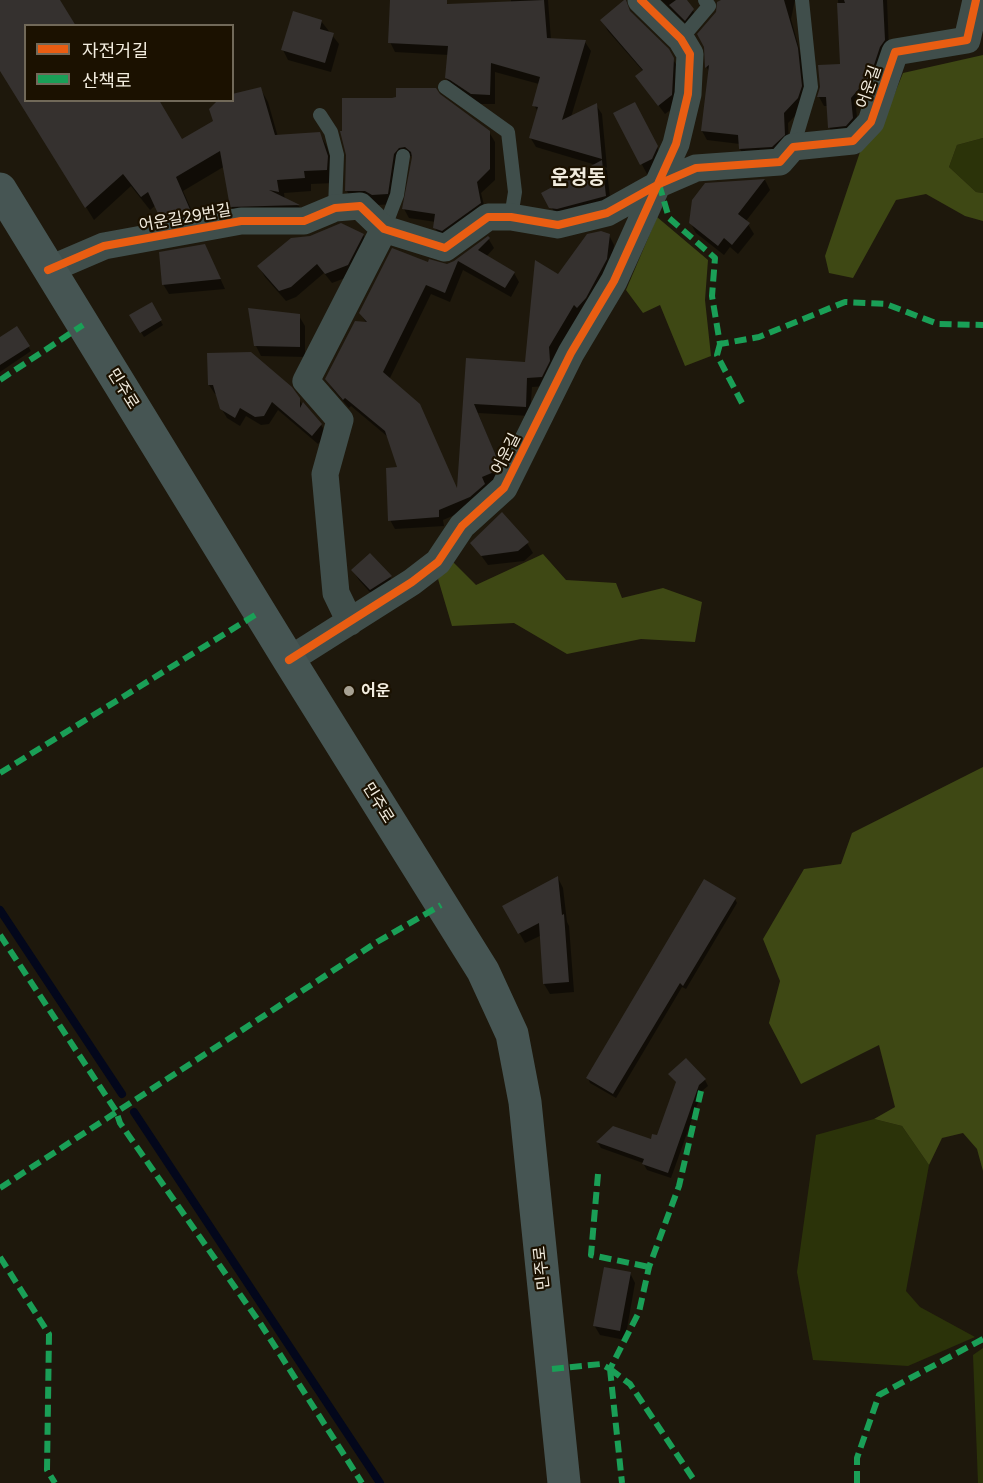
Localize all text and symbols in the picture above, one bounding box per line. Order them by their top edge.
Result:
legend [24,24,234,102]
text: 자전거길 [82,40,148,61]
street label: 어운길 [853,63,885,111]
text: 산책로 [82,70,132,91]
district label: 운정동 [550,166,606,190]
street label: 어운길29번길 [137,200,233,236]
street label: 민주로 [103,365,143,413]
street label: 어운길 [487,430,525,478]
place label: 어운 [361,681,390,701]
marker: 어운 [342,684,356,698]
street label: 민주로 [358,779,398,827]
street label: 민주로 [530,1245,554,1291]

